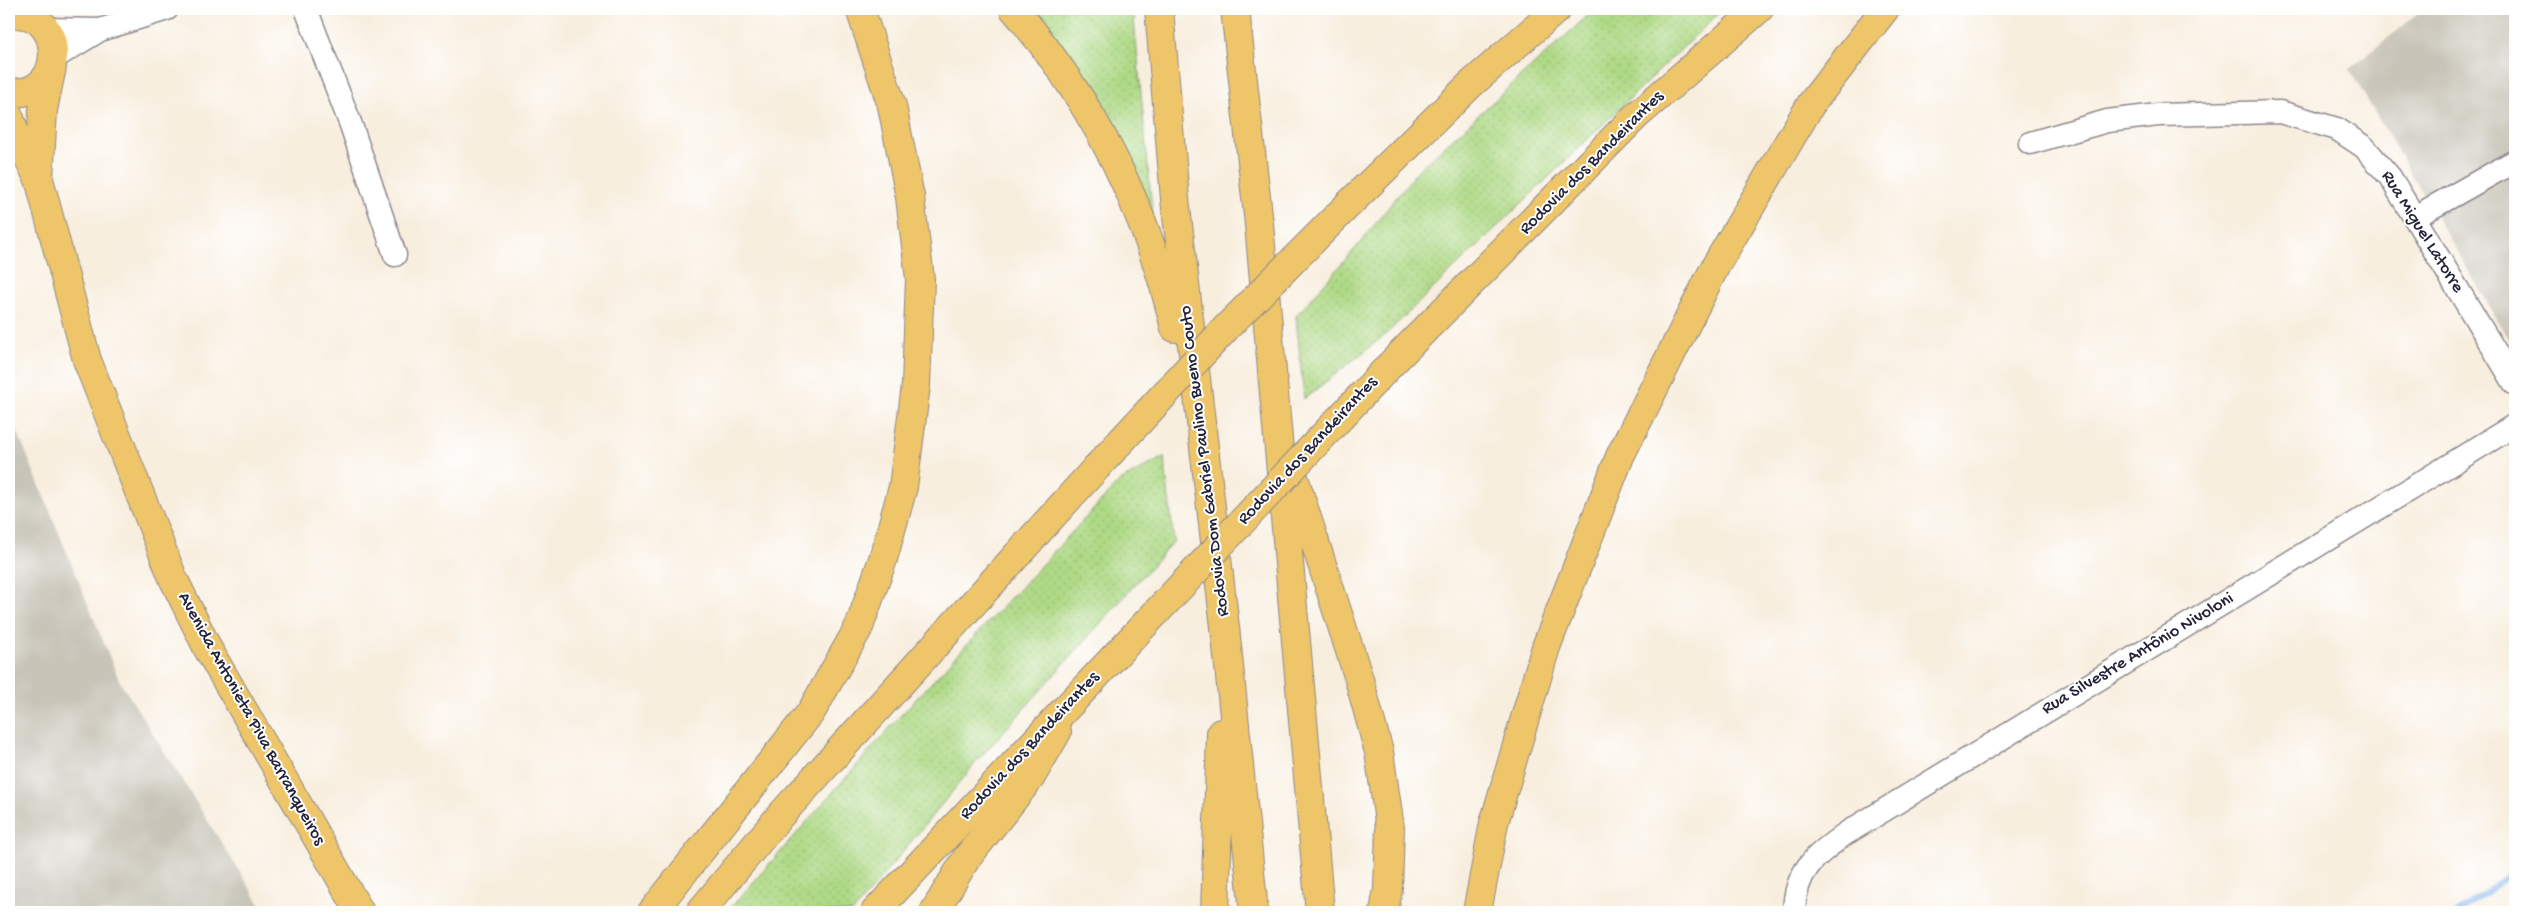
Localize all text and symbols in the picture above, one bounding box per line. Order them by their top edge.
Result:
street label: Rodovia dos Bandeirantes [1516,86,1669,239]
street label: Rua Miguel Latorre [2376,167,2468,298]
street label: Rodovia Dom Gabriel Paulino Bueno Couto [1175,304,1235,618]
street label: Rodovia dos Bandeirantes [1234,371,1383,530]
street label: Rua Silvestre Antônio Nivoloni [2038,588,2238,720]
street label: Avenida Antonieta Piva Barranqueiros [173,589,330,850]
street label: Rodovia dos Bandeirantes [956,666,1105,825]

